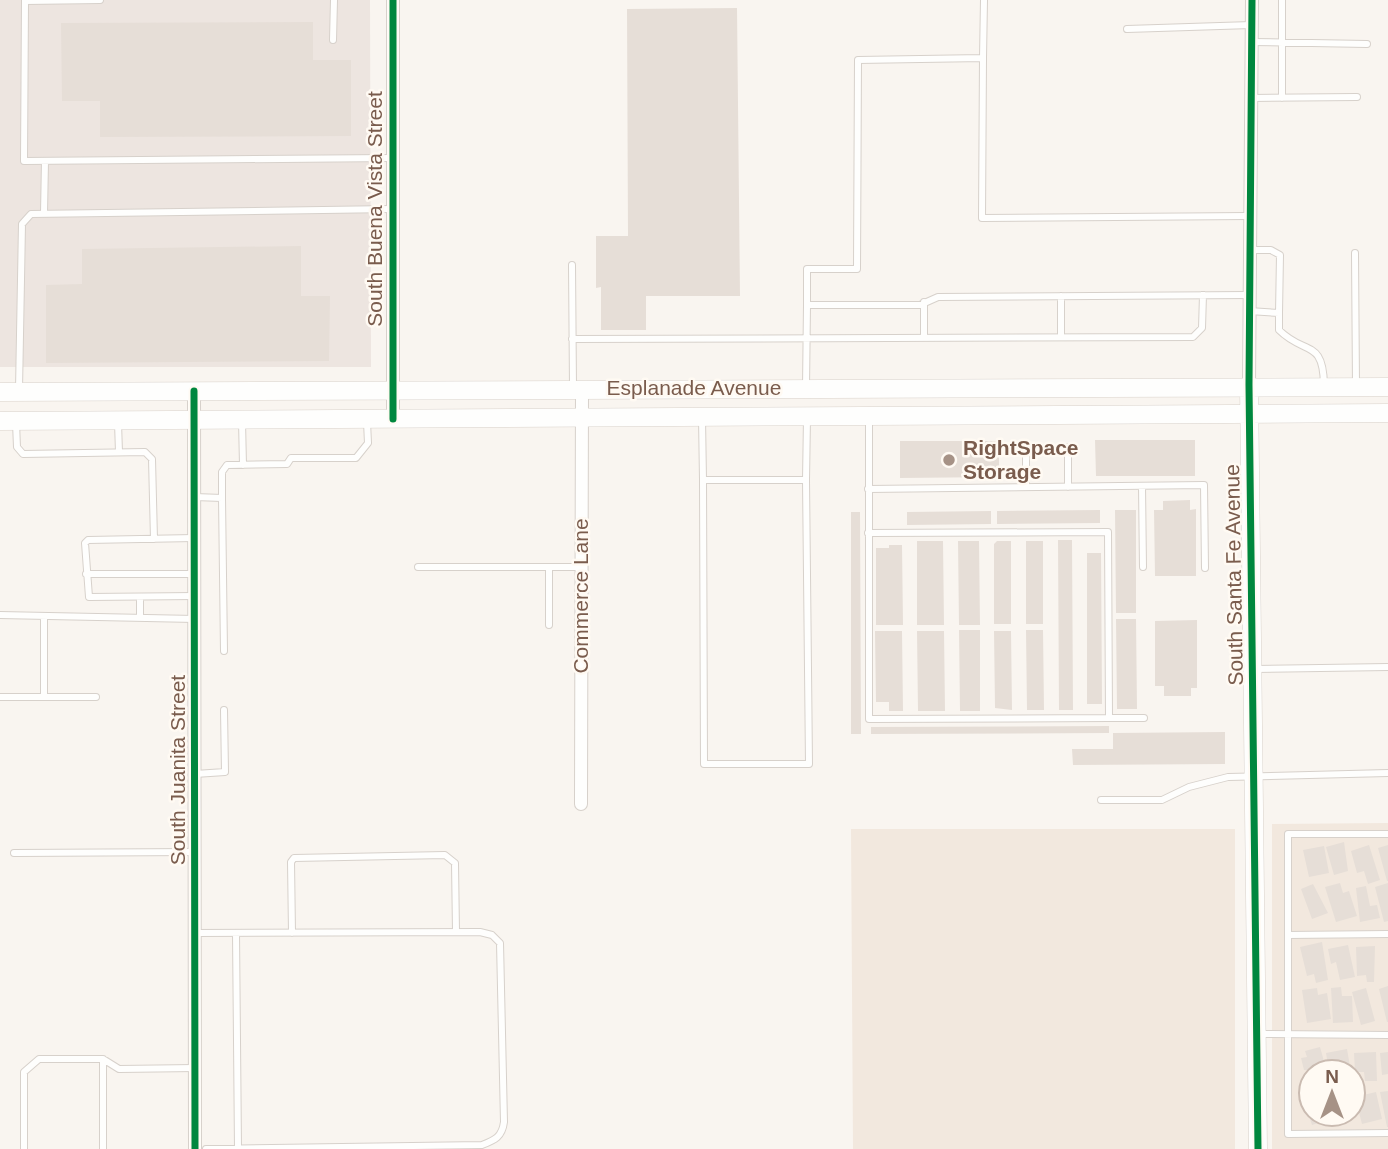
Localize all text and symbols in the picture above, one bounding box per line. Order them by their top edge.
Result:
street label: South Buena Vista Street [363,91,386,327]
street label: Esplanade Avenue [607,376,781,399]
place label: RightSpace Storage [963,436,1079,483]
marker: RightSpace Storage [941,452,957,468]
street label: South Santa Fe Avenue [1220,464,1247,686]
street label: Commerce Lane [569,518,592,674]
street label: South Juanita Street [166,675,189,865]
north arrow [1297,1058,1367,1128]
text: N [1325,1066,1339,1087]

